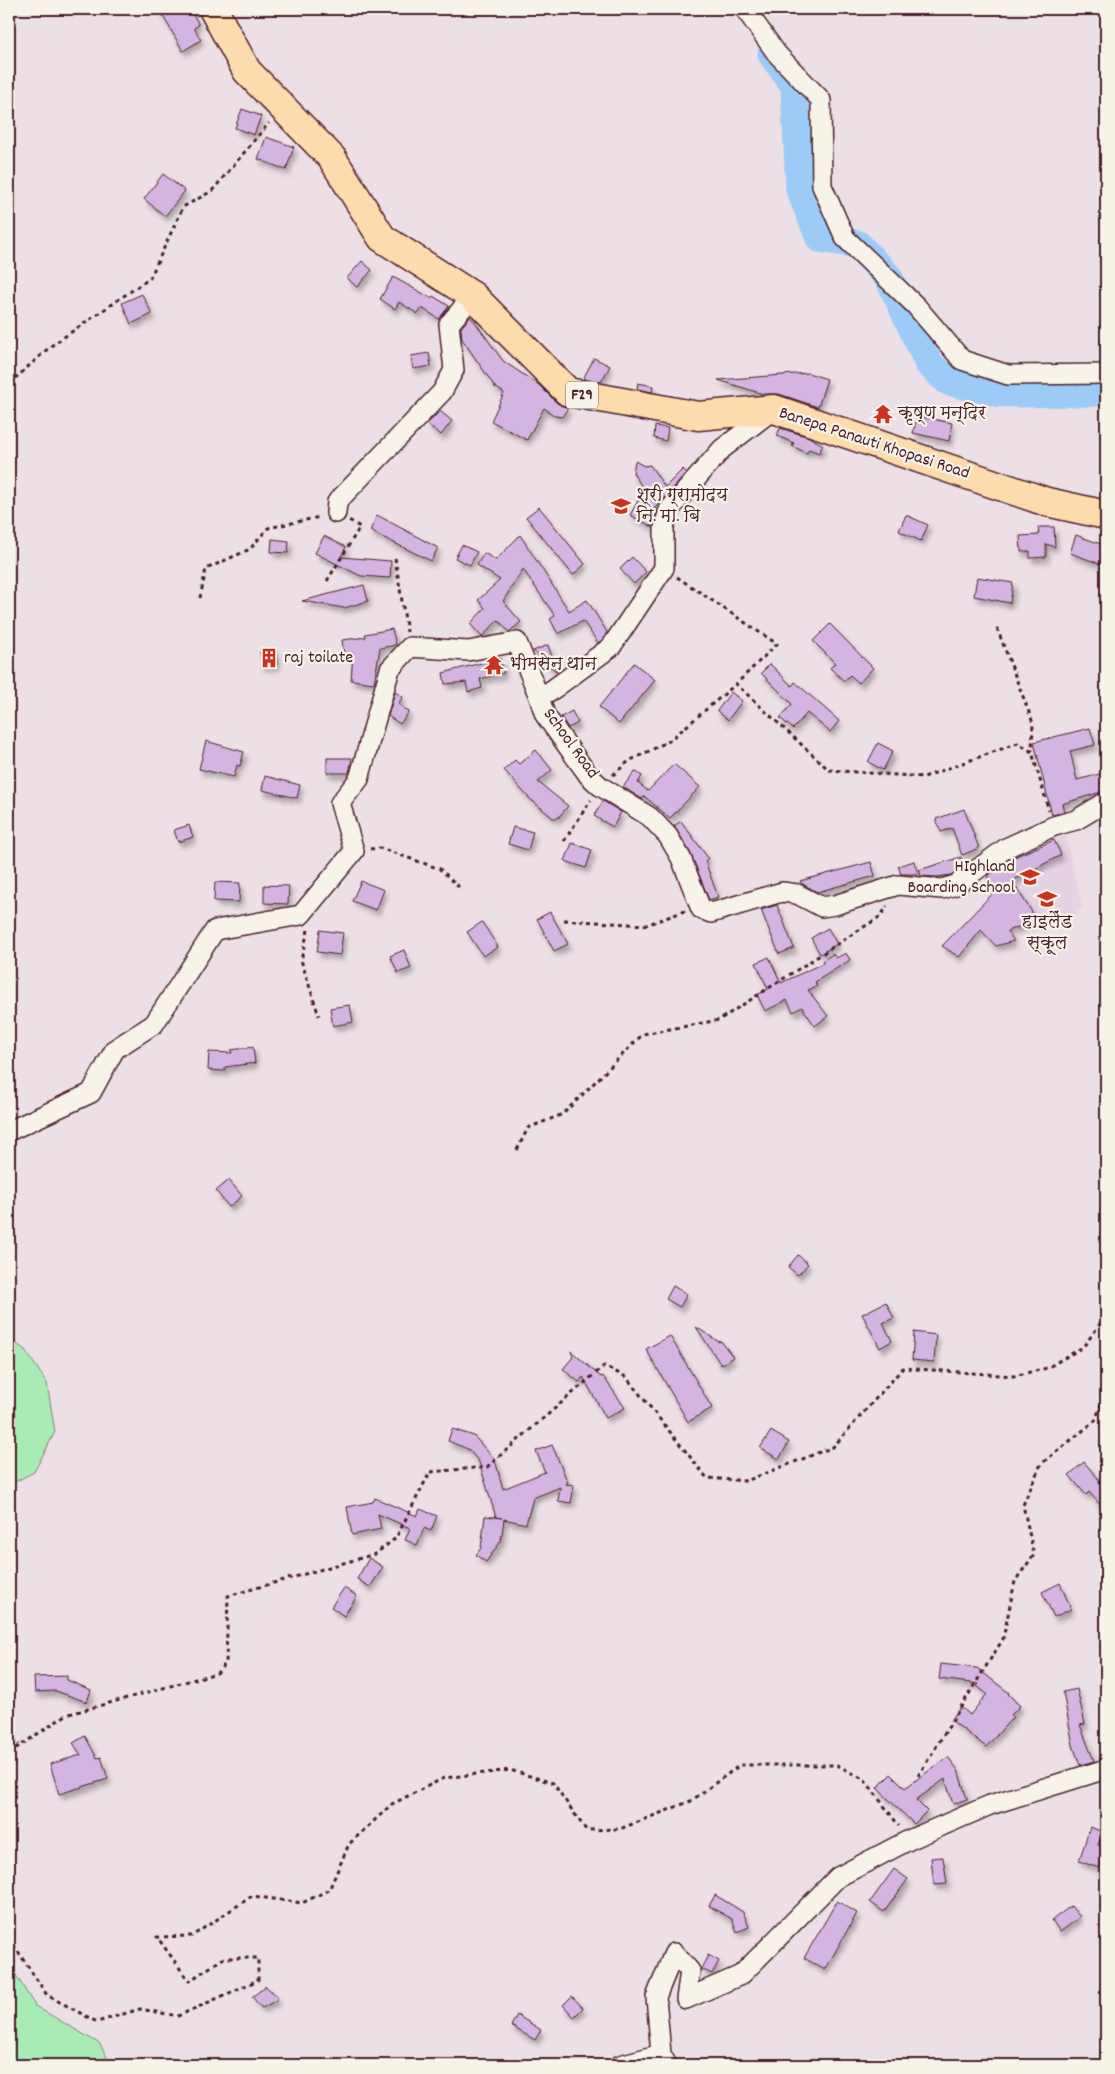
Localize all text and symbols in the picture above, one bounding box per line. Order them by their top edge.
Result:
road number: F29 [566,382,598,408]
street label: Banepa Panauti Khopasi Road [775,401,973,487]
place label: कृष्ण मन्दिर [897,402,986,427]
temple icon: कृष्ण मन्दिर [872,403,894,425]
place label: श्री ग्रामोदय नि. मा. बि [636,484,728,530]
school or university icon: श्री ग्रामोदय नि. मा. बि [610,495,632,517]
place label: raj toilate [284,646,353,671]
building icon: raj toilate [258,647,280,669]
place label: भीमसेन थान [509,652,598,678]
temple icon: भीमसेन थान [483,654,505,676]
street label: School Road [536,704,604,784]
place label: HIghland Boarding School [908,855,1016,901]
school or university icon: HIghland Boarding School [1019,866,1041,888]
school or university icon: हाइलैंड स्कूल [1036,888,1058,910]
place label: हाइलैंड स्कूल [1021,910,1072,957]

